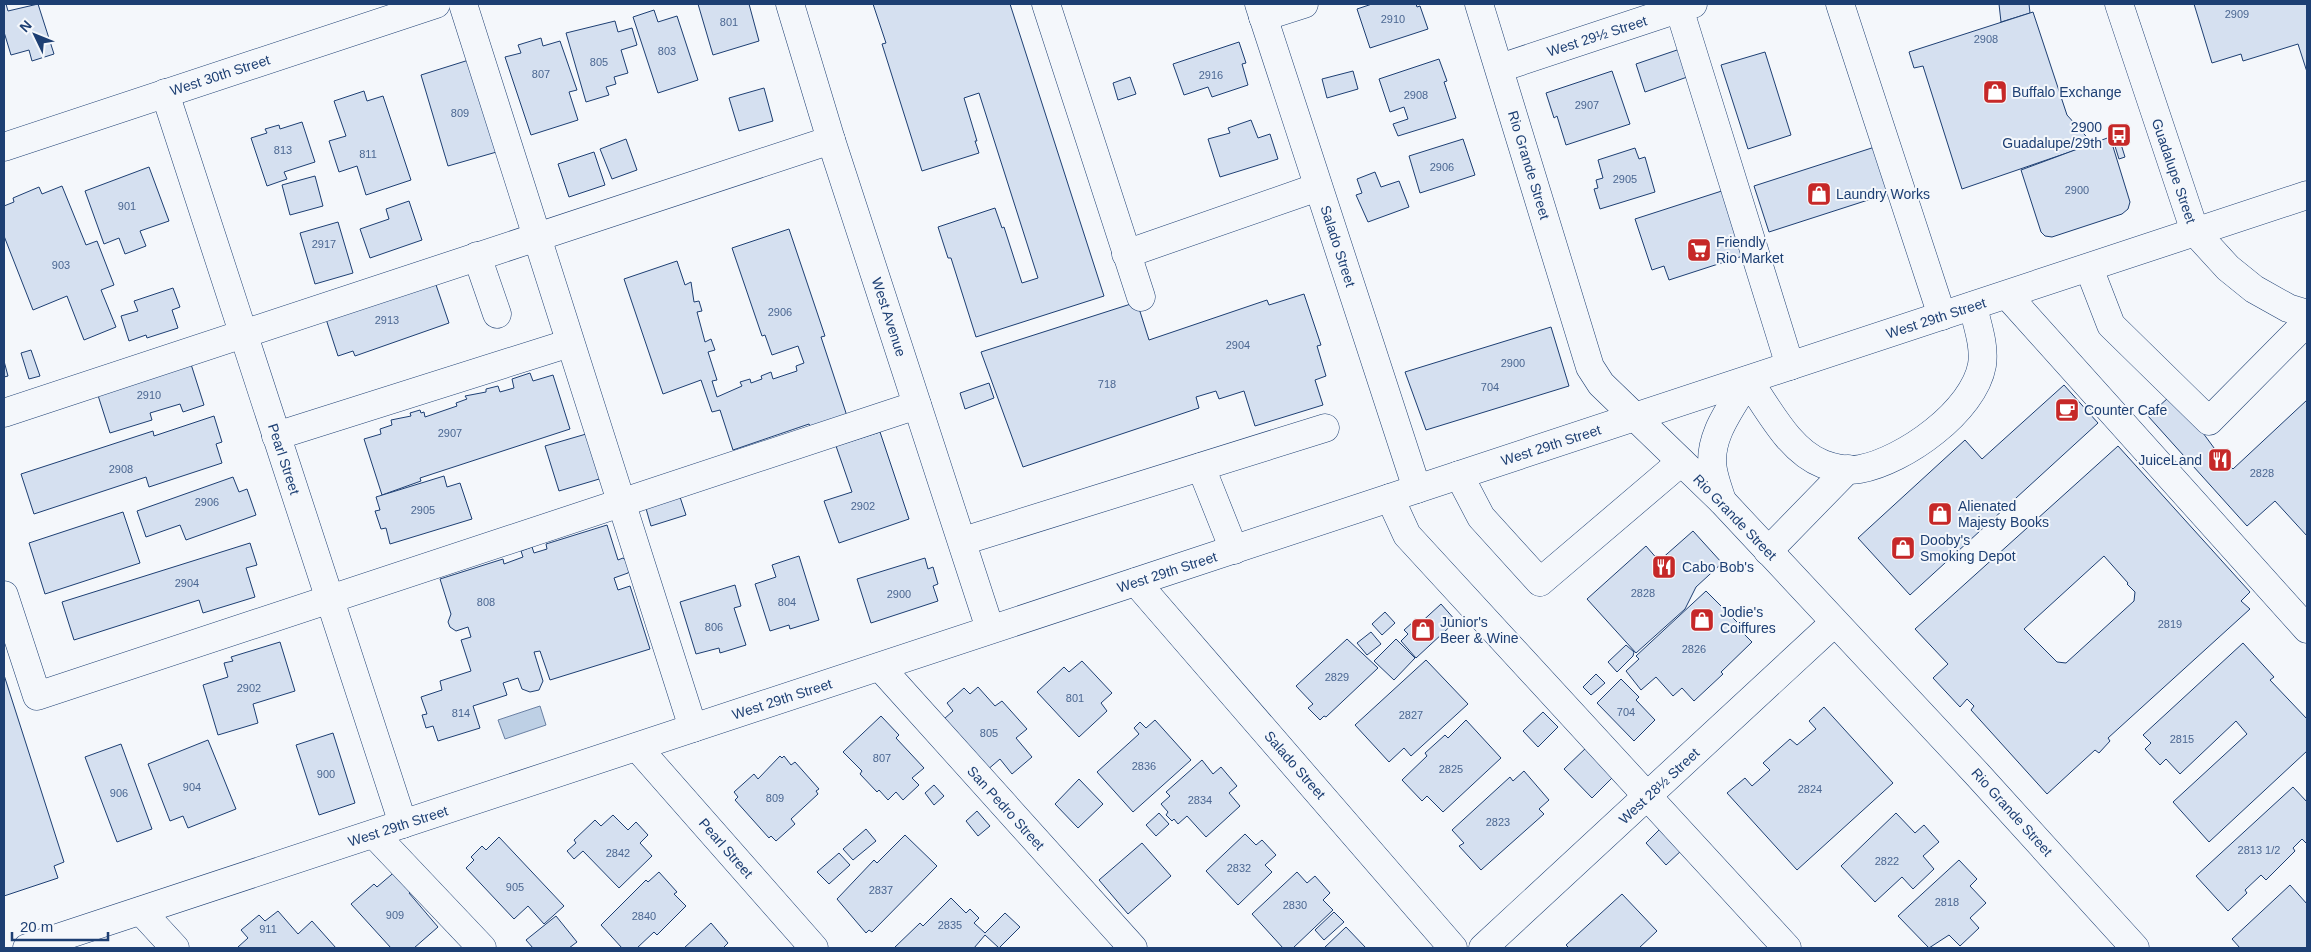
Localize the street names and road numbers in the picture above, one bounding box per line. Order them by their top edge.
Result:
street label: West 29½ Street [1545,12,1649,60]
street label: West 30th Street [168,51,272,99]
street label: Rio Grande Street [1505,109,1553,221]
street label: Guadalupe Street [2149,117,2199,226]
street label: Salado Street [1317,203,1359,289]
street label: West Avenue [869,276,909,359]
street label: West 29th Street [1884,294,1988,342]
street label: Pearl Street [265,421,303,497]
street label: West 29th Street [1499,421,1603,469]
street label: Rio Grande Street [1690,471,1780,563]
street label: West 29th Street [1115,548,1219,596]
street label: West 29th Street [730,675,834,723]
street label: Salado Street [1261,728,1329,802]
street label: West 28½ Street [1616,745,1703,827]
street label: San Pedro Street [964,763,1048,853]
street label: Rio Grande Street [1968,765,2056,859]
street label: West 29th Street [346,802,450,850]
street label: Pearl Street [696,815,756,881]

